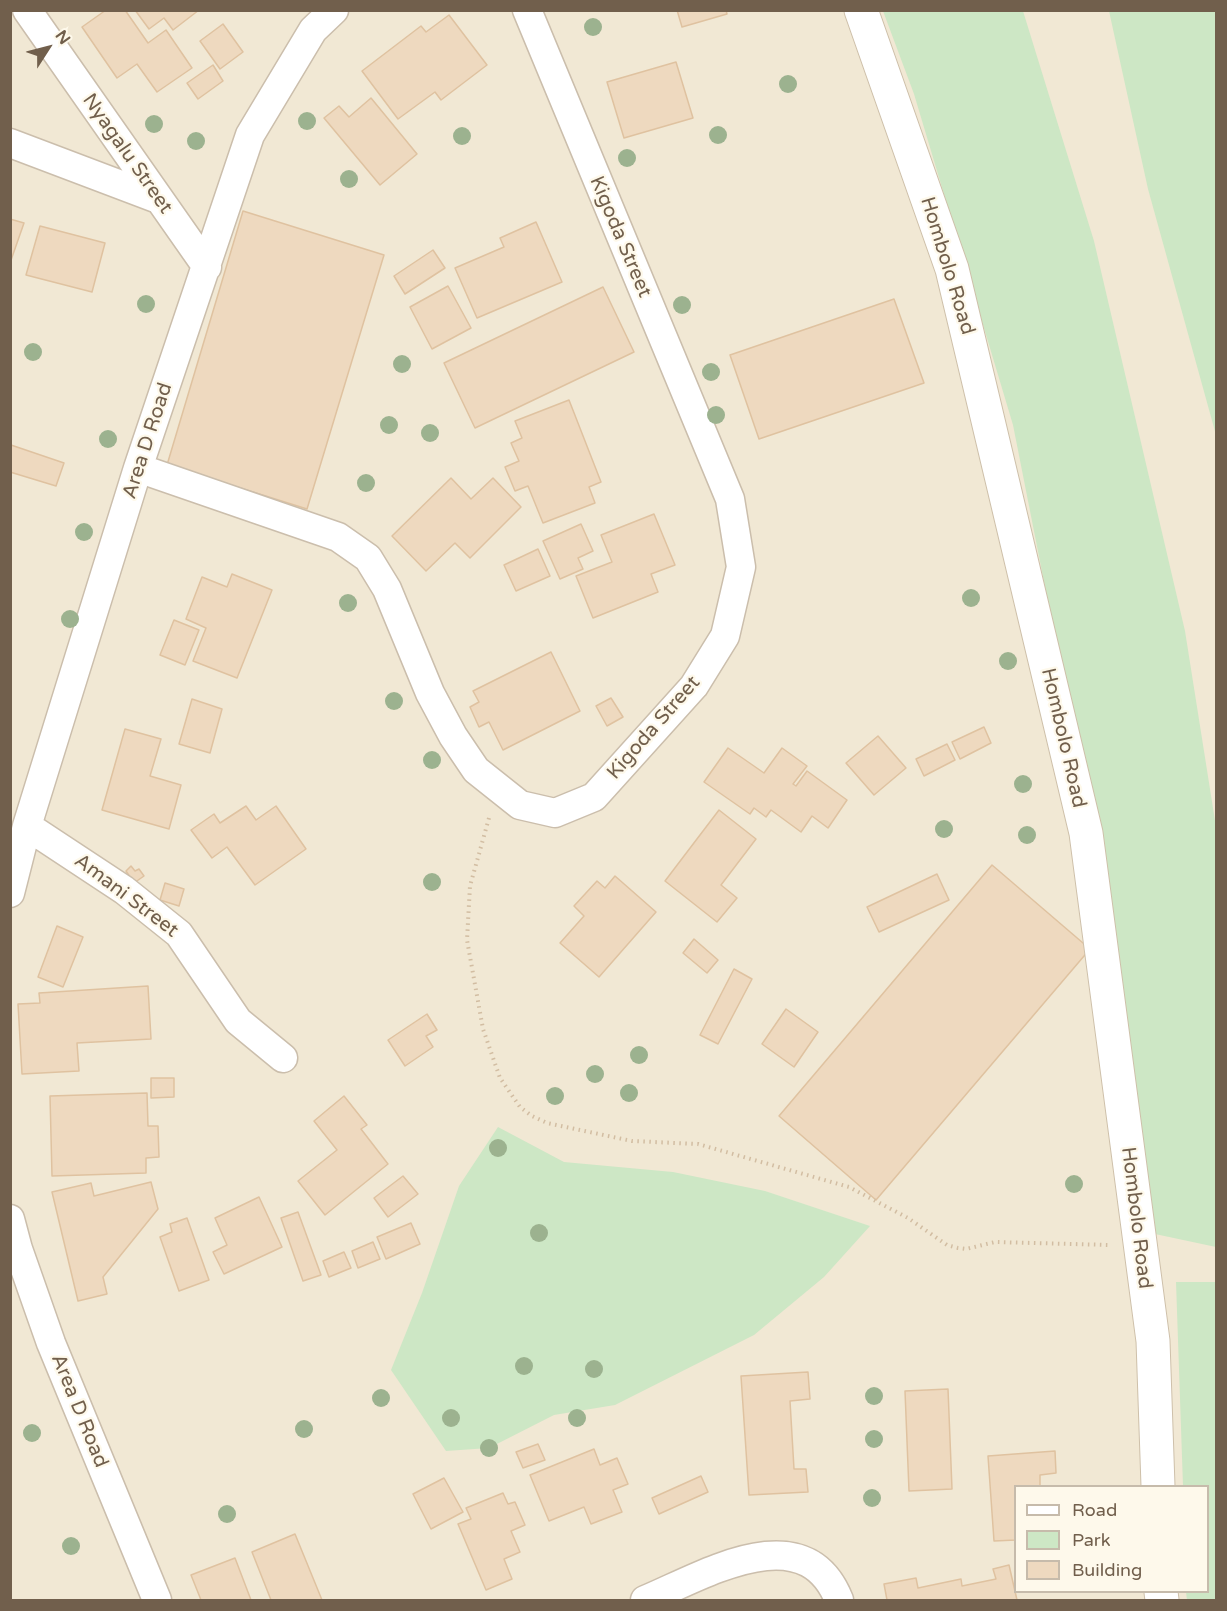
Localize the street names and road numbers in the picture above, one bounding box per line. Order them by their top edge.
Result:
street label: Nyagalu Street [77,89,177,219]
street label: Kigoda Street [584,173,656,301]
street label: Hombolo Road [915,194,979,338]
street label: Area D Road [118,380,178,502]
street label: Hombolo Road [1035,666,1091,810]
street label: Kigoda Street [603,671,705,785]
street label: Amani Street [69,849,183,943]
street label: Hombolo Road [1115,1146,1157,1290]
street label: Area D Road [45,1351,113,1471]

